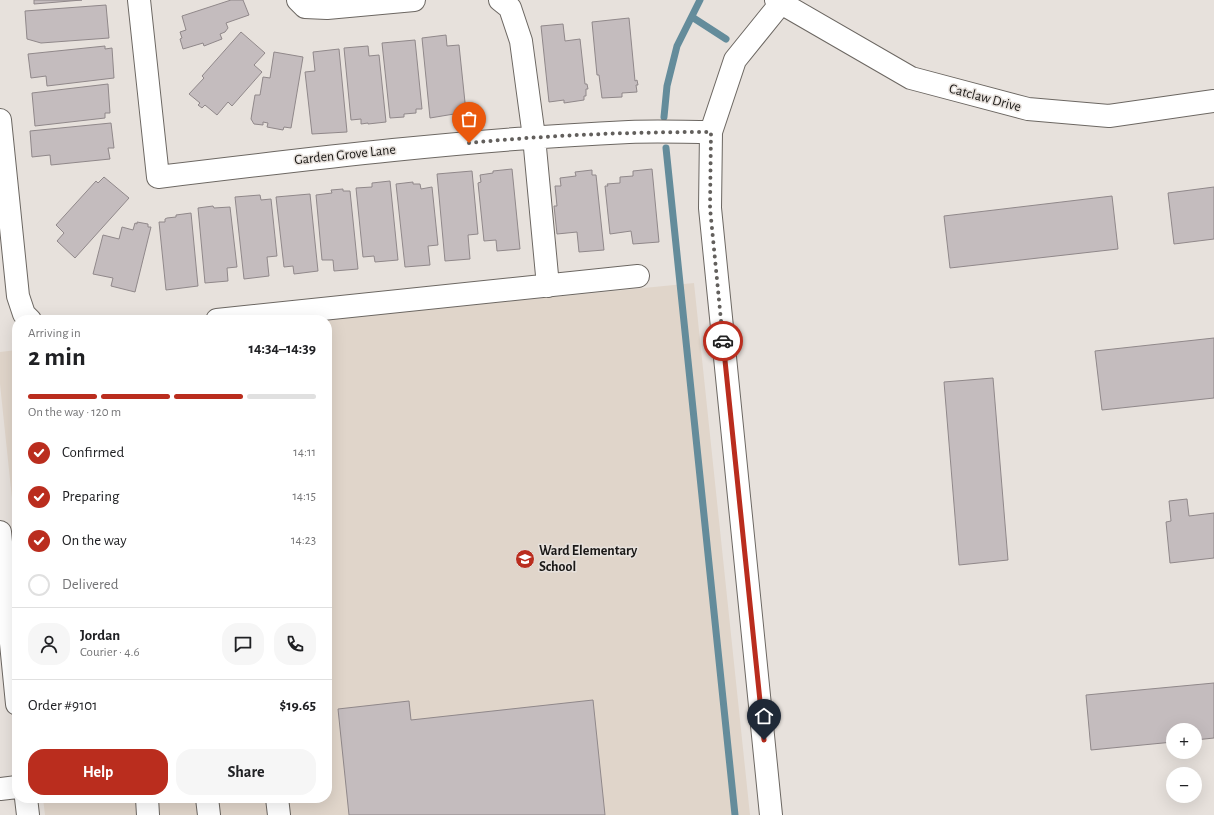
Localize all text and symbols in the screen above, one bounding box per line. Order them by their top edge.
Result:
street label: Catclaw Drive [947,82,1023,114]
pin [452,102,486,143]
icon: bag [458,108,480,130]
street label: Garden Grove Lane [294,143,396,167]
courier [703,321,743,361]
text: Arriving in [28,327,81,340]
icon: car [712,330,734,352]
text: 14:34–14:39 [249,341,316,356]
text: 2 min [28,344,86,370]
text: On the way · 120 m [28,406,121,419]
icon: check [28,442,50,464]
text: Confirmed [62,445,124,460]
text: 14:11 [293,446,316,459]
icon: check [28,486,50,508]
text: Preparing [62,489,119,504]
text: 14:15 [292,490,316,503]
icon: check [28,530,50,552]
text: On the way [62,533,127,548]
text: 14:23 [291,534,316,547]
place label: Ward Elementary School [539,544,638,574]
school or university icon: Ward Elementary School [514,548,536,570]
text: Delivered [62,577,119,592]
button: person [28,623,70,665]
button: chat [222,623,264,665]
button: phone [274,623,316,665]
text: Jordan [80,628,120,643]
text: Courier · 4.6 [80,646,140,659]
text: Order #9101 [28,698,97,713]
text: $19.65 [279,698,316,713]
pin [747,699,781,740]
icon: home [753,705,775,727]
map controls [1166,723,1202,803]
button: + [1166,723,1202,759]
button: Help [28,749,168,795]
button: Share [176,749,316,795]
button: − [1166,767,1202,803]

